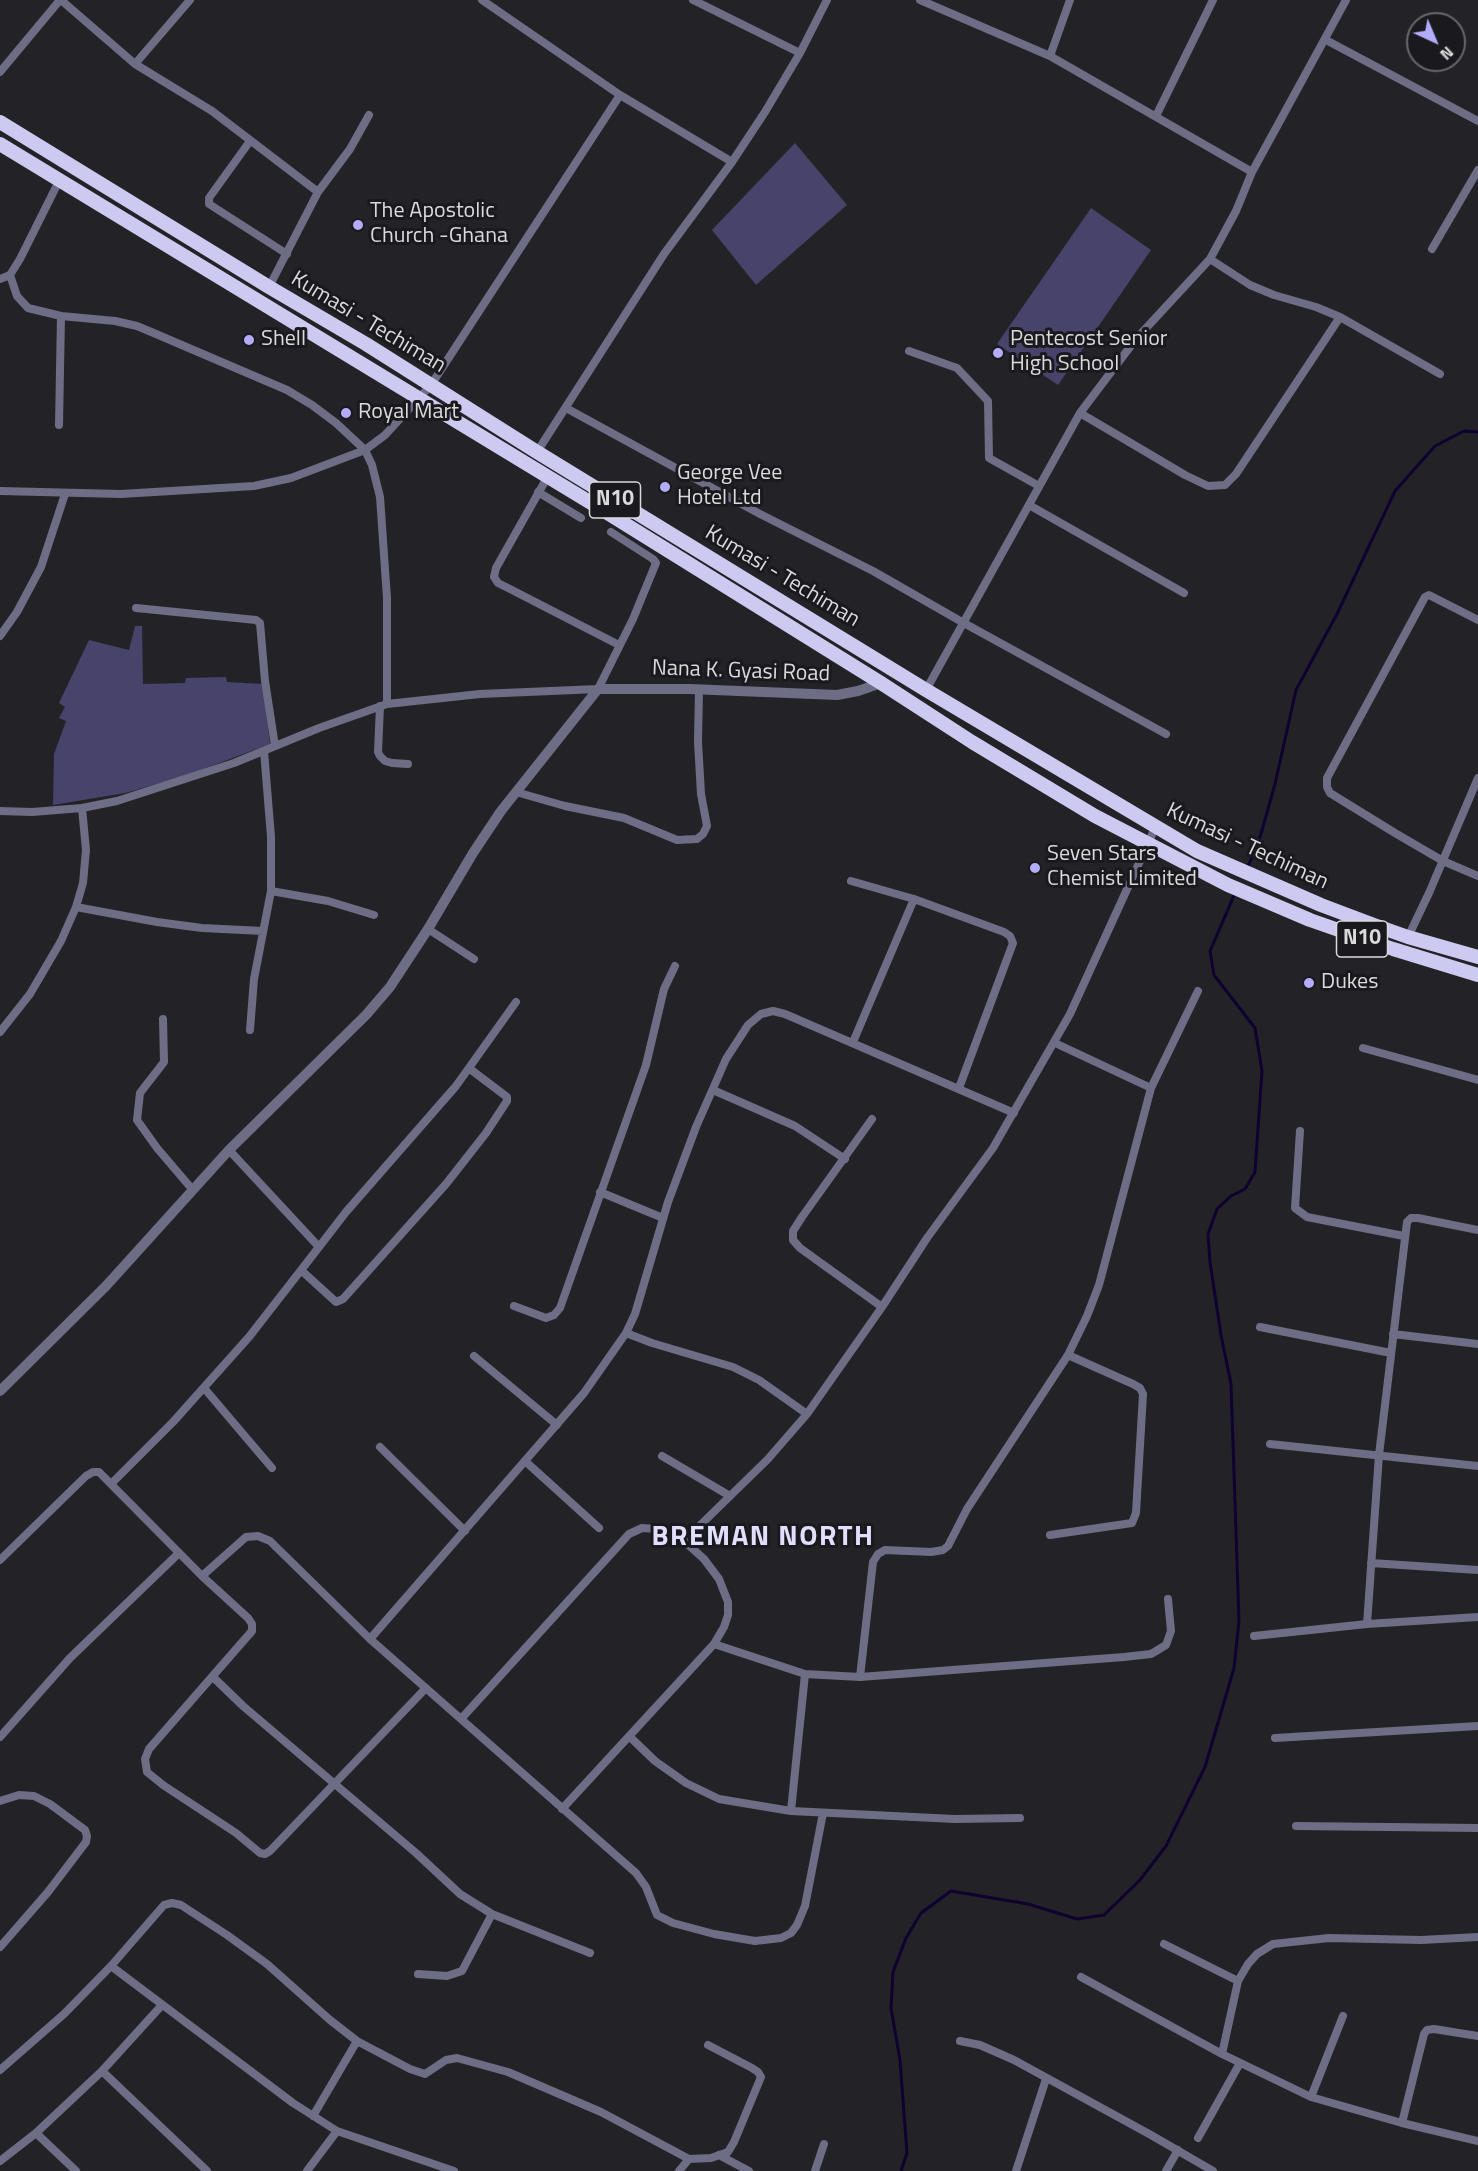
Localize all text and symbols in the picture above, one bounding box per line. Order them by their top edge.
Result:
north arrow [1406,12,1466,72]
text: N [1435,41,1459,66]
place label: The Apostolic Church -Ghana [370,199,508,250]
marker: The Apostolic Church -Ghana [351,218,365,232]
street label: Kumasi - Techiman [286,266,450,380]
place label: Shell [261,327,306,353]
place label: Pentecost Senior High School [1010,327,1167,378]
marker: Shell [242,333,256,347]
marker: Pentecost Senior High School [991,346,1005,360]
place label: Royal Mart [358,400,459,426]
marker: Royal Mart [339,406,353,420]
place label: George Vee Hotel Ltd [677,461,782,512]
marker: George Vee Hotel Ltd [658,480,672,494]
road number: N10 [590,482,640,518]
street label: Kumasi - Techiman [700,520,864,634]
street label: Nana K. Gyasi Road [652,656,830,688]
street label: Kumasi - Techiman [1162,798,1332,896]
place label: Seven Stars Chemist Limited [1047,842,1197,894]
marker: Seven Stars Chemist Limited [1028,861,1042,875]
road number: N10 [1336,921,1388,957]
place label: Dukes [1321,970,1378,996]
marker: Dukes [1302,976,1316,990]
district label: BREMAN NORTH [651,1521,875,1555]

